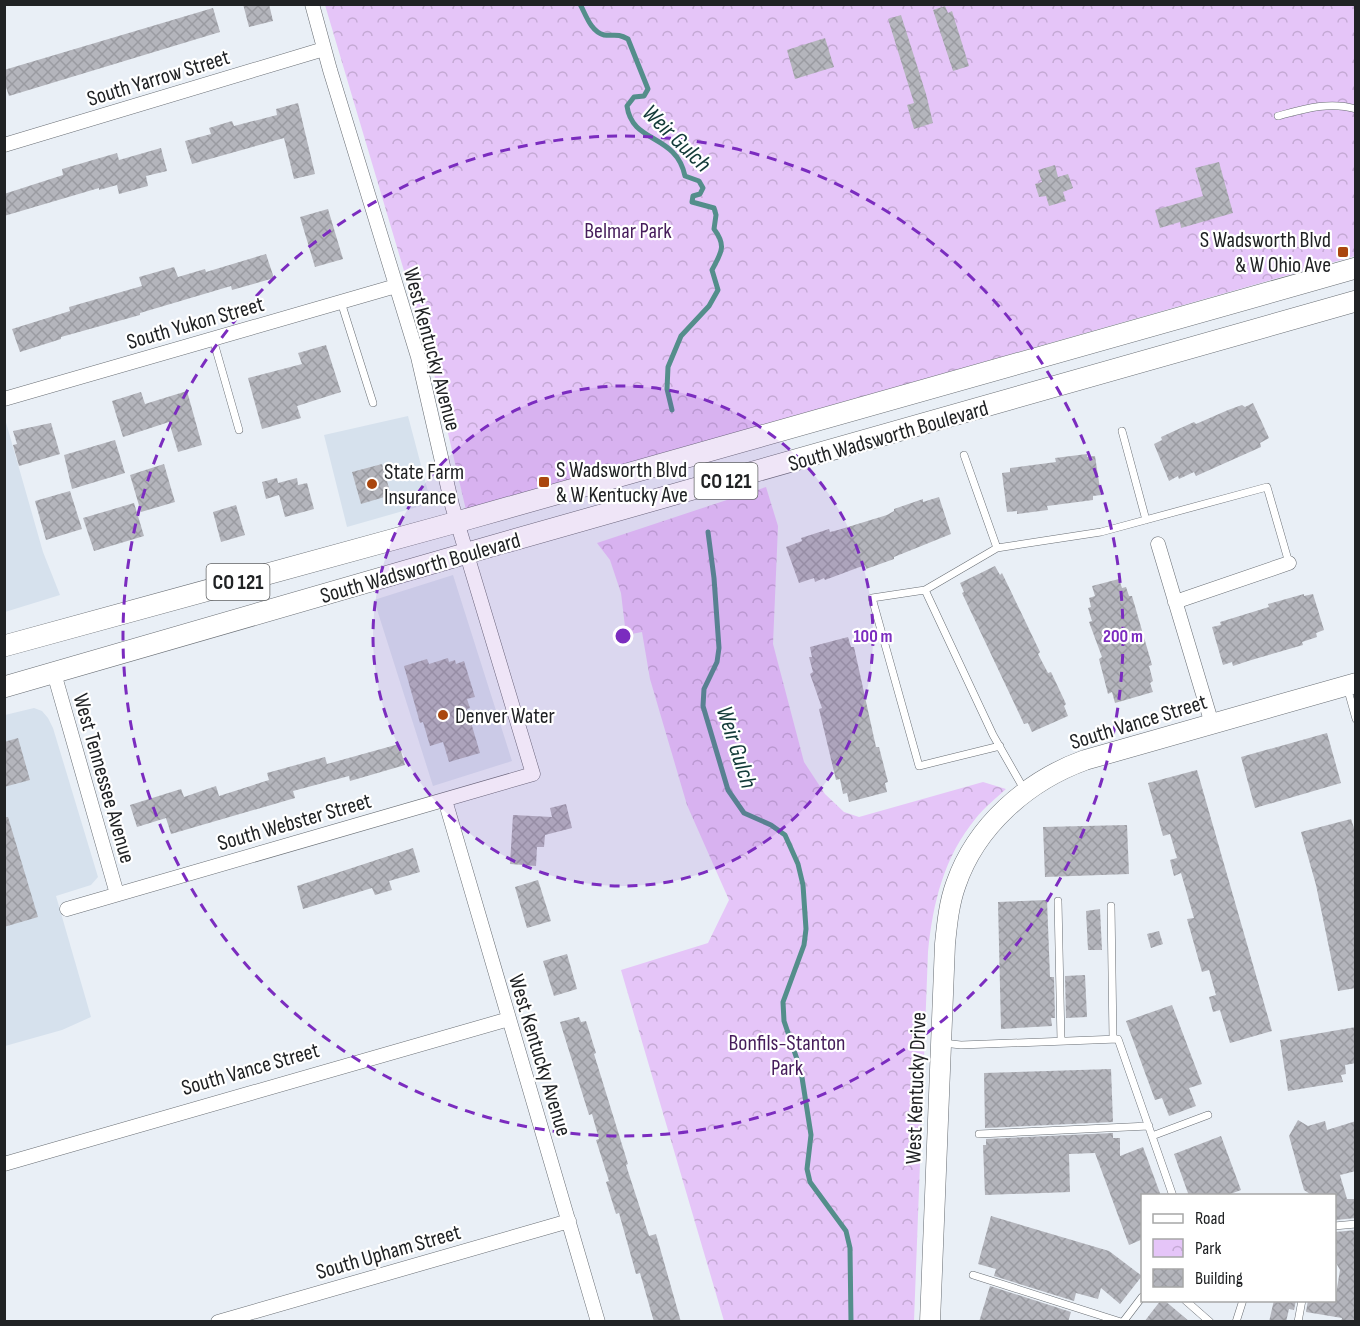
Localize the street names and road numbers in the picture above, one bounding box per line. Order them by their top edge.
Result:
street label: South Yarrow Street [84,44,233,113]
street label: West Kentucky Avenue [397,265,466,434]
street label: South Yukon Street [124,291,267,356]
street label: South Wadsworth Boulevard [785,395,992,478]
road number: CO 121 [694,463,758,499]
street label: South Wadsworth Boulevard [317,527,524,610]
road number: CO 121 [206,564,270,600]
street label: South Vance Street [1067,689,1211,756]
street label: West Tennessee Avenue [66,690,141,866]
street label: South Webster Street [214,787,375,857]
street label: West Kentucky Avenue [502,971,577,1140]
street label: West Kentucky Drive [900,1011,933,1165]
street label: South Vance Street [178,1037,323,1102]
street label: South Upham Street [313,1219,464,1286]

